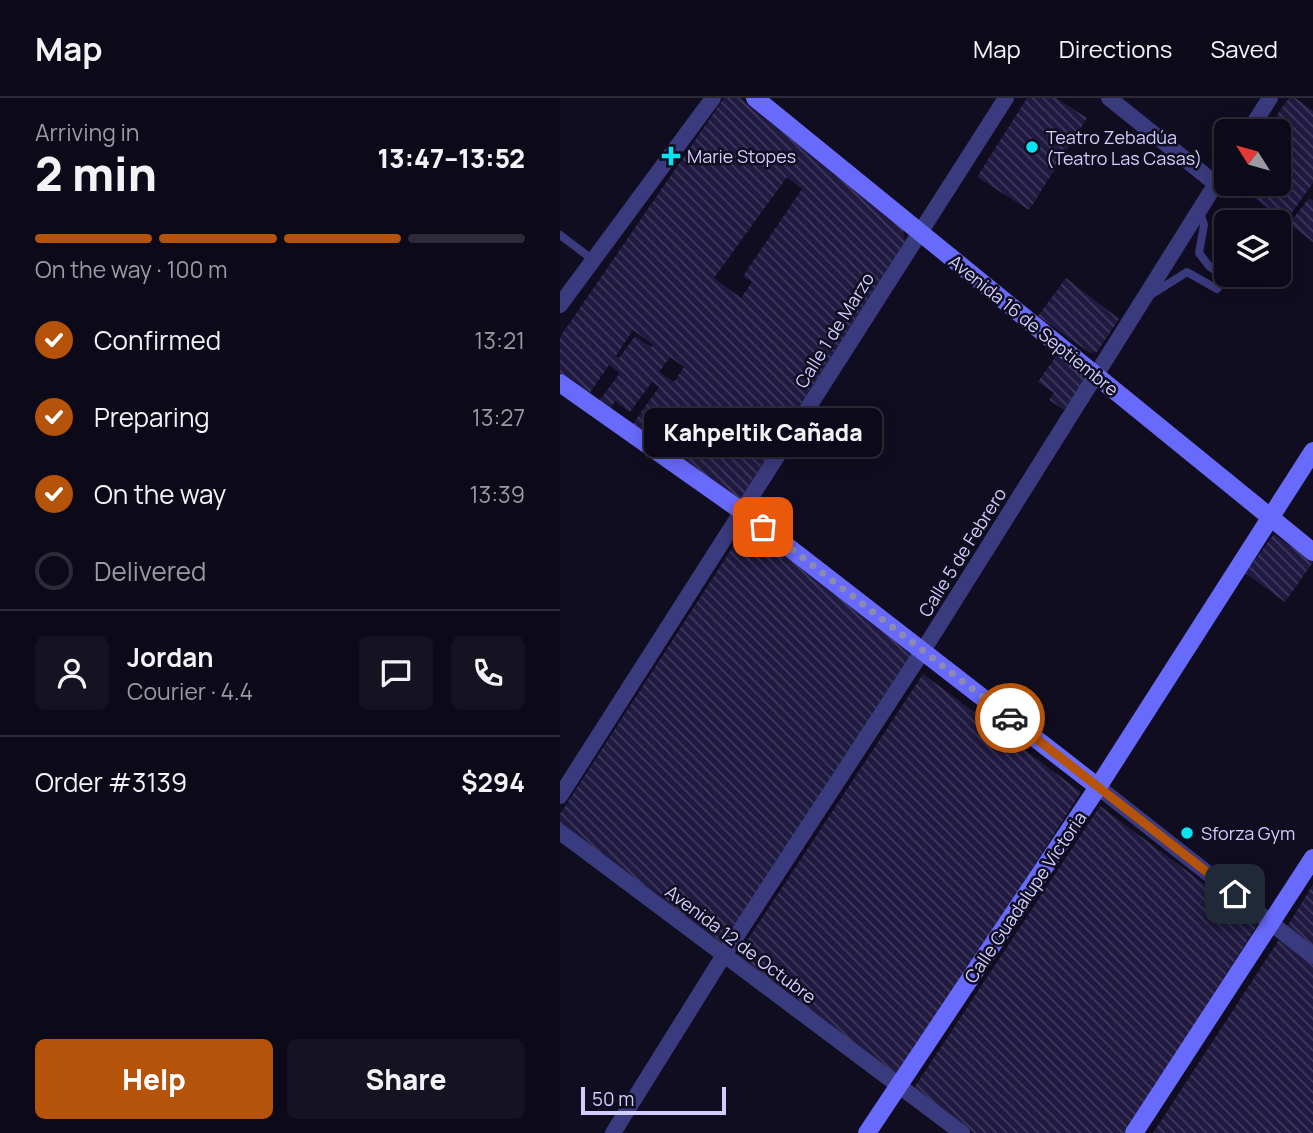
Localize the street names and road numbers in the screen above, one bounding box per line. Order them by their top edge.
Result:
street label: Avenida 16 de Septiembre [944,249,1124,401]
street label: Calle 1 de Marzo [789,268,879,392]
street label: Calle 5 de Febrero [913,483,1011,621]
street label: Calle Guadalupe Victoria [959,807,1091,987]
street label: Avenida 12 de Octubre [661,879,821,1009]

